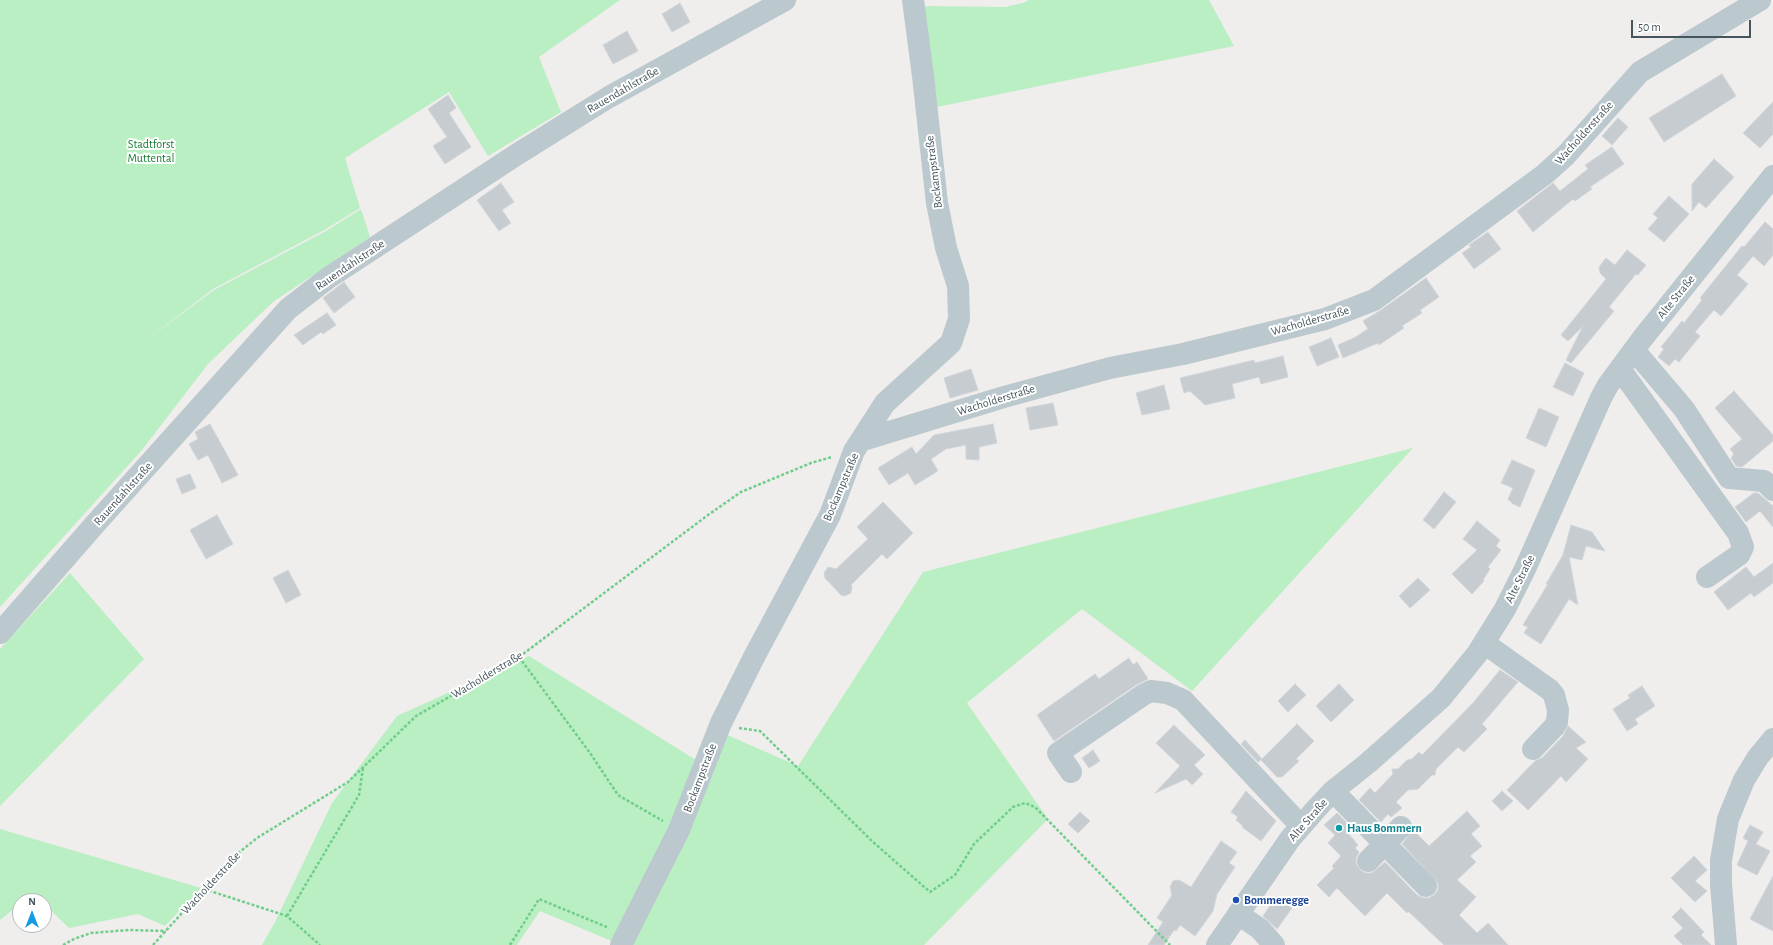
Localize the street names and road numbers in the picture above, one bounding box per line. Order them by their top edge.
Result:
street label: Rauendahlstraße [585,64,661,116]
street label: Wacholderstraße [1552,98,1616,168]
street label: Bockampstraße [922,135,946,209]
street label: Rauendahlstraße [313,237,387,293]
street label: Alte Straße [1654,272,1698,322]
street label: Wacholderstraße [1269,303,1351,339]
street label: Wacholderstraße [955,381,1037,419]
street label: Bockampstraße [820,451,862,523]
street label: Rauendahlstraße [91,459,155,529]
street label: Alte Straße [1502,552,1538,606]
street label: Wacholderstraße [449,648,525,702]
street label: Bockampstraße [680,741,720,815]
street label: Alte Straße [1285,796,1331,844]
street label: Wacholderstraße [178,849,244,917]

